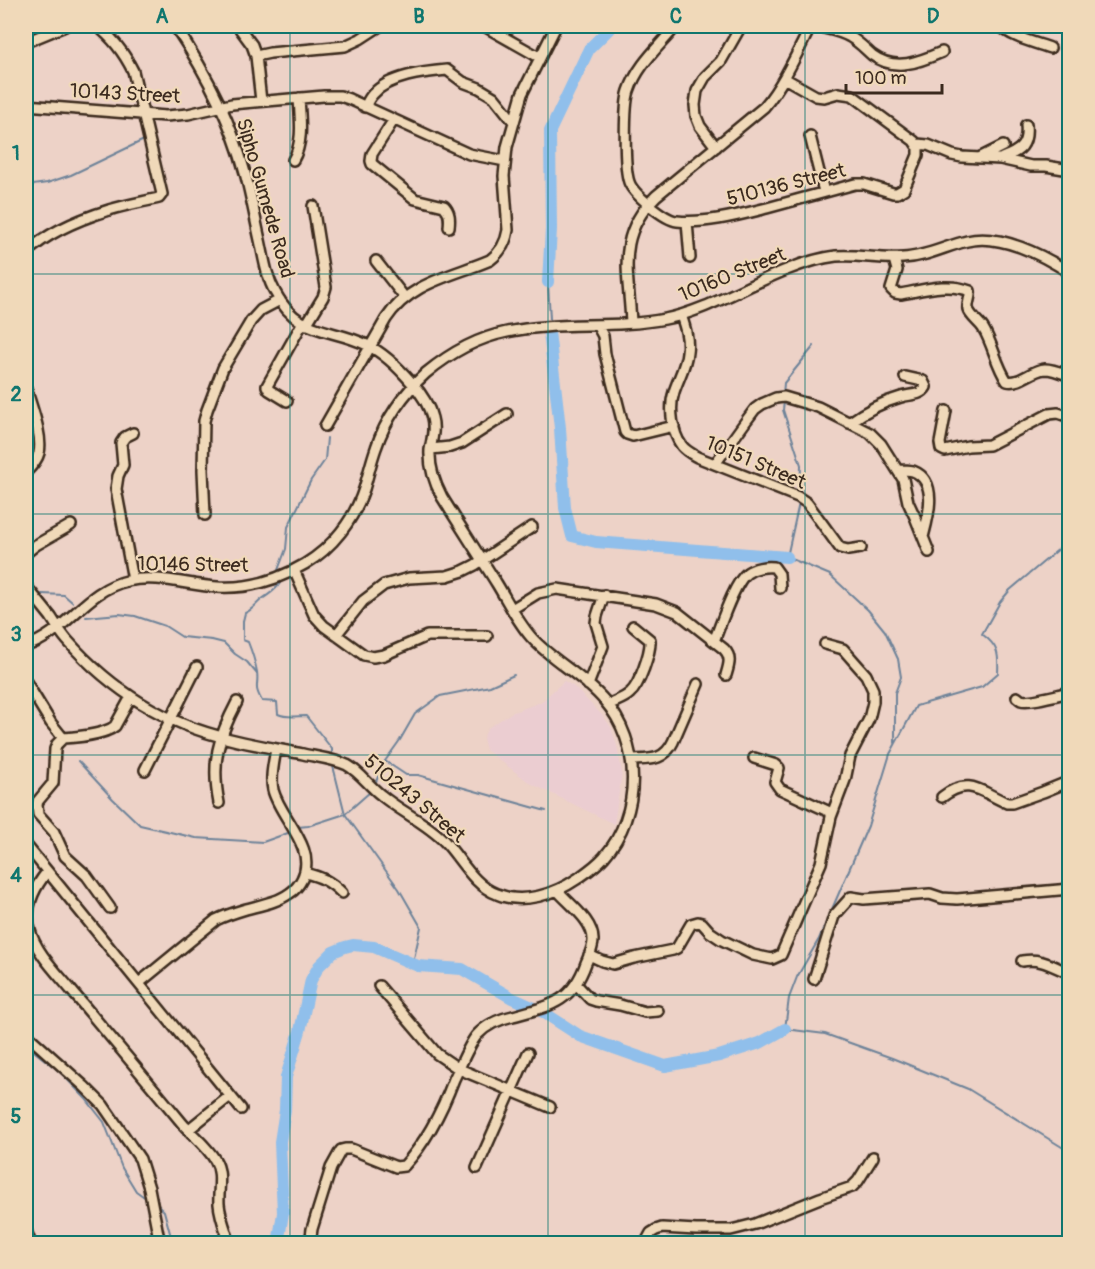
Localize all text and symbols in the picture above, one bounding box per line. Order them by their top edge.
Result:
text: A [156,4,169,29]
text: B [413,4,425,29]
text: C [670,4,682,29]
text: D [927,4,940,29]
scale bar [846,57,942,95]
text: 100 m [855,67,907,90]
street label: 10143 Street [69,78,182,109]
street label: Sipho Gumede Road [231,115,300,281]
text: 1 [12,141,20,166]
street label: 510136 Street [724,157,849,211]
street label: 10160 Street [675,241,790,307]
text: 2 [10,382,22,407]
street label: 10151 Street [702,430,811,495]
street label: 10146 Street [137,551,250,578]
text: 3 [10,622,22,647]
street label: 510243 Street [359,749,471,849]
text: 4 [10,863,22,888]
text: 5 [11,1104,22,1129]

